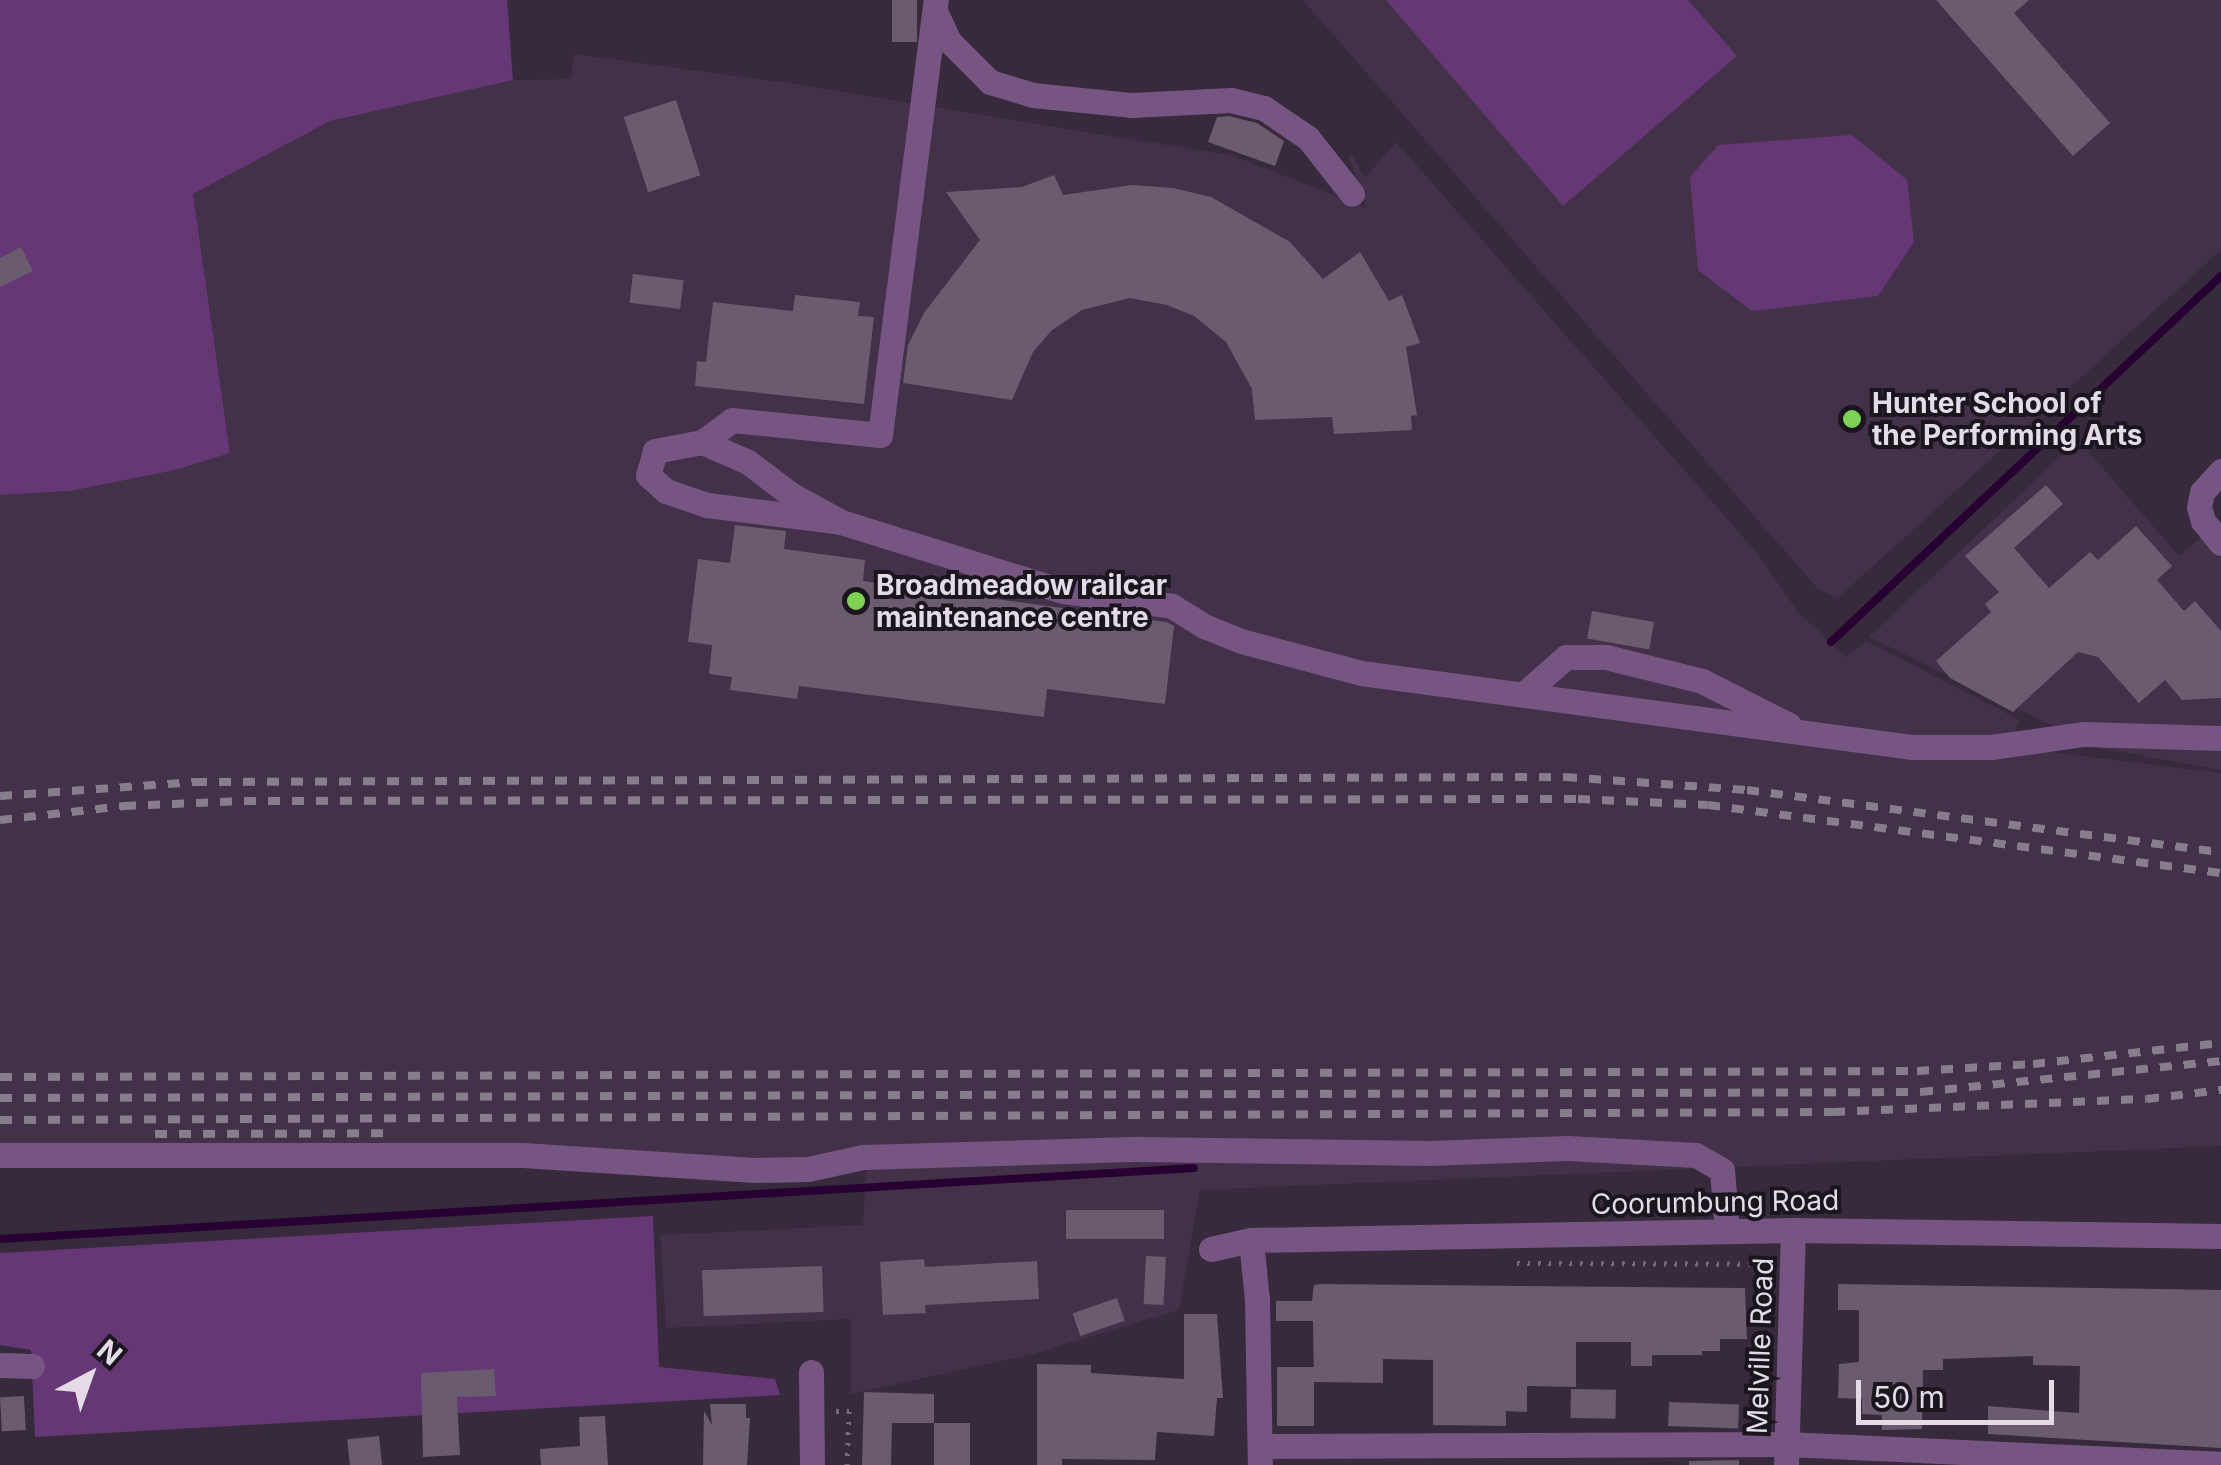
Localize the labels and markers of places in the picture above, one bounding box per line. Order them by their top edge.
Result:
place label: Hunter School of the Performing Arts [1872,386,2142,452]
marker: Hunter School of the Performing Arts [1841,408,1863,430]
place label: Broadmeadow railcar maintenance centre [876,568,1167,634]
marker: Broadmeadow railcar maintenance centre [845,590,867,612]

